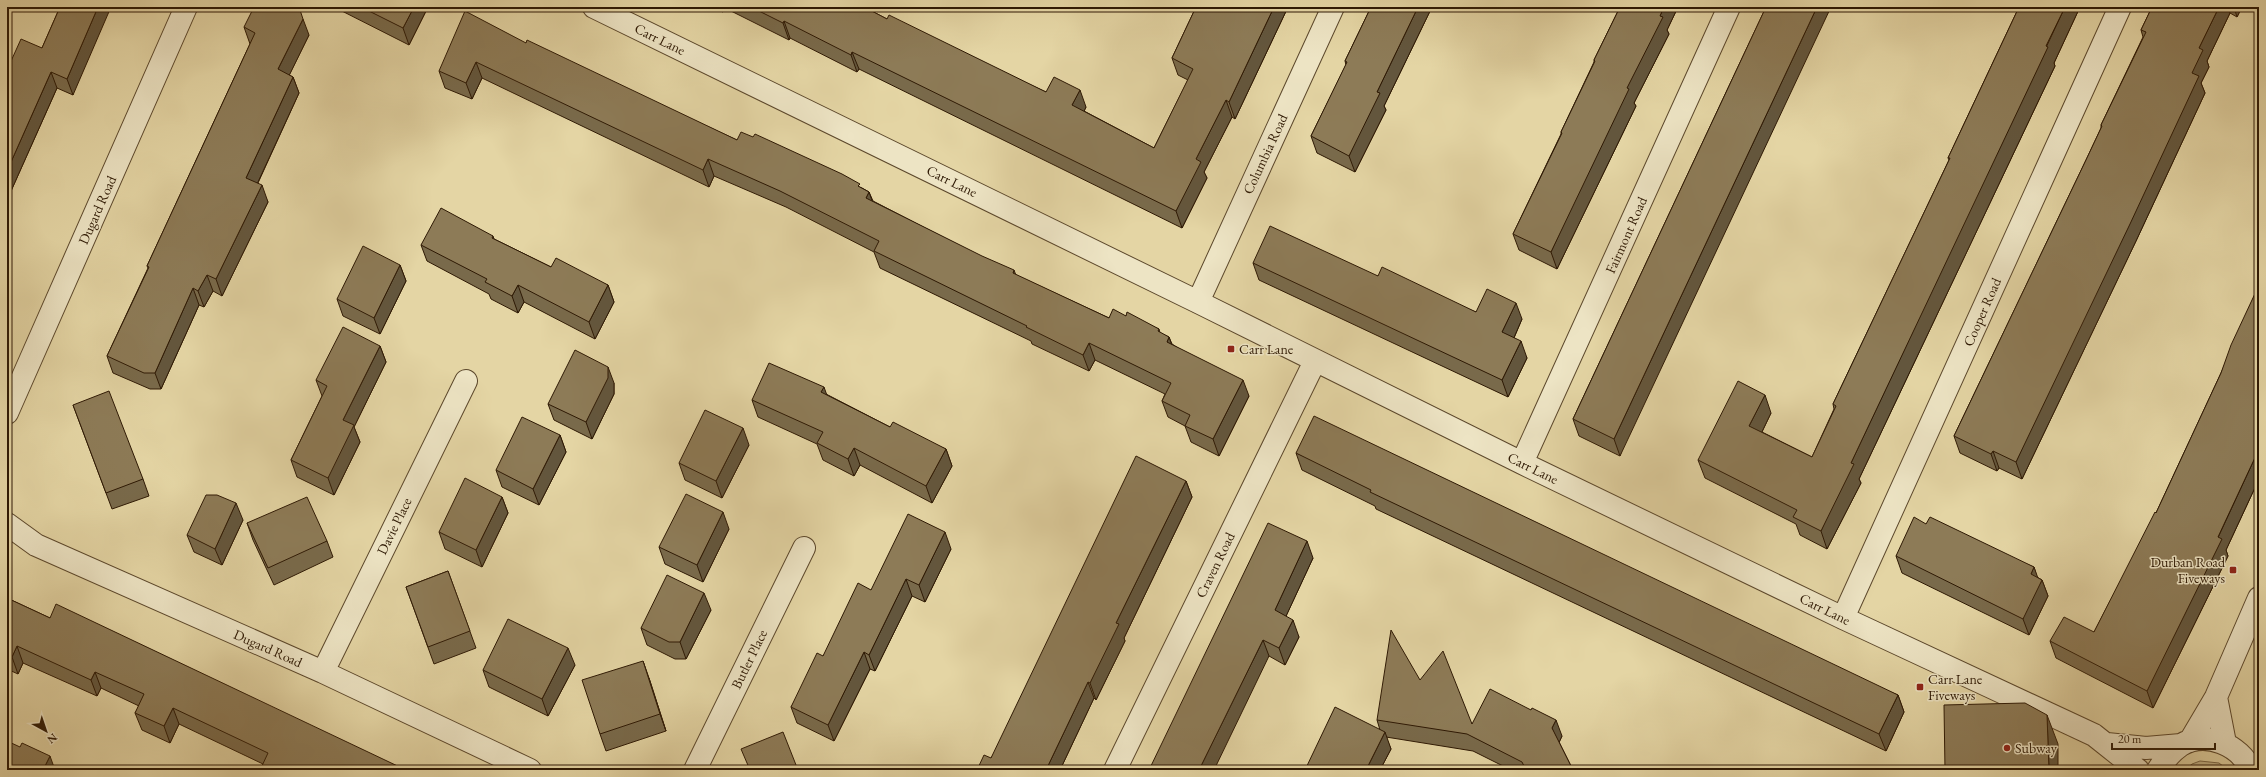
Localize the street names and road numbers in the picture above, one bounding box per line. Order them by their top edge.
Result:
street label: Carr Lane [632,19,689,59]
street label: Columbia Road [1239,110,1292,197]
street label: Carr Lane [924,161,981,201]
street label: Dugard Road [74,172,121,247]
street label: Fairmont Road [1601,193,1651,276]
street label: Cooper Road [1959,274,2006,349]
street label: Carr Lane [1505,448,1562,488]
street label: Davie Place [372,494,416,557]
street label: Craven Road [1191,528,1239,601]
street label: Carr Lane [1797,589,1854,629]
street label: Dugard Road [231,625,306,672]
street label: Butler Place [727,626,771,692]

